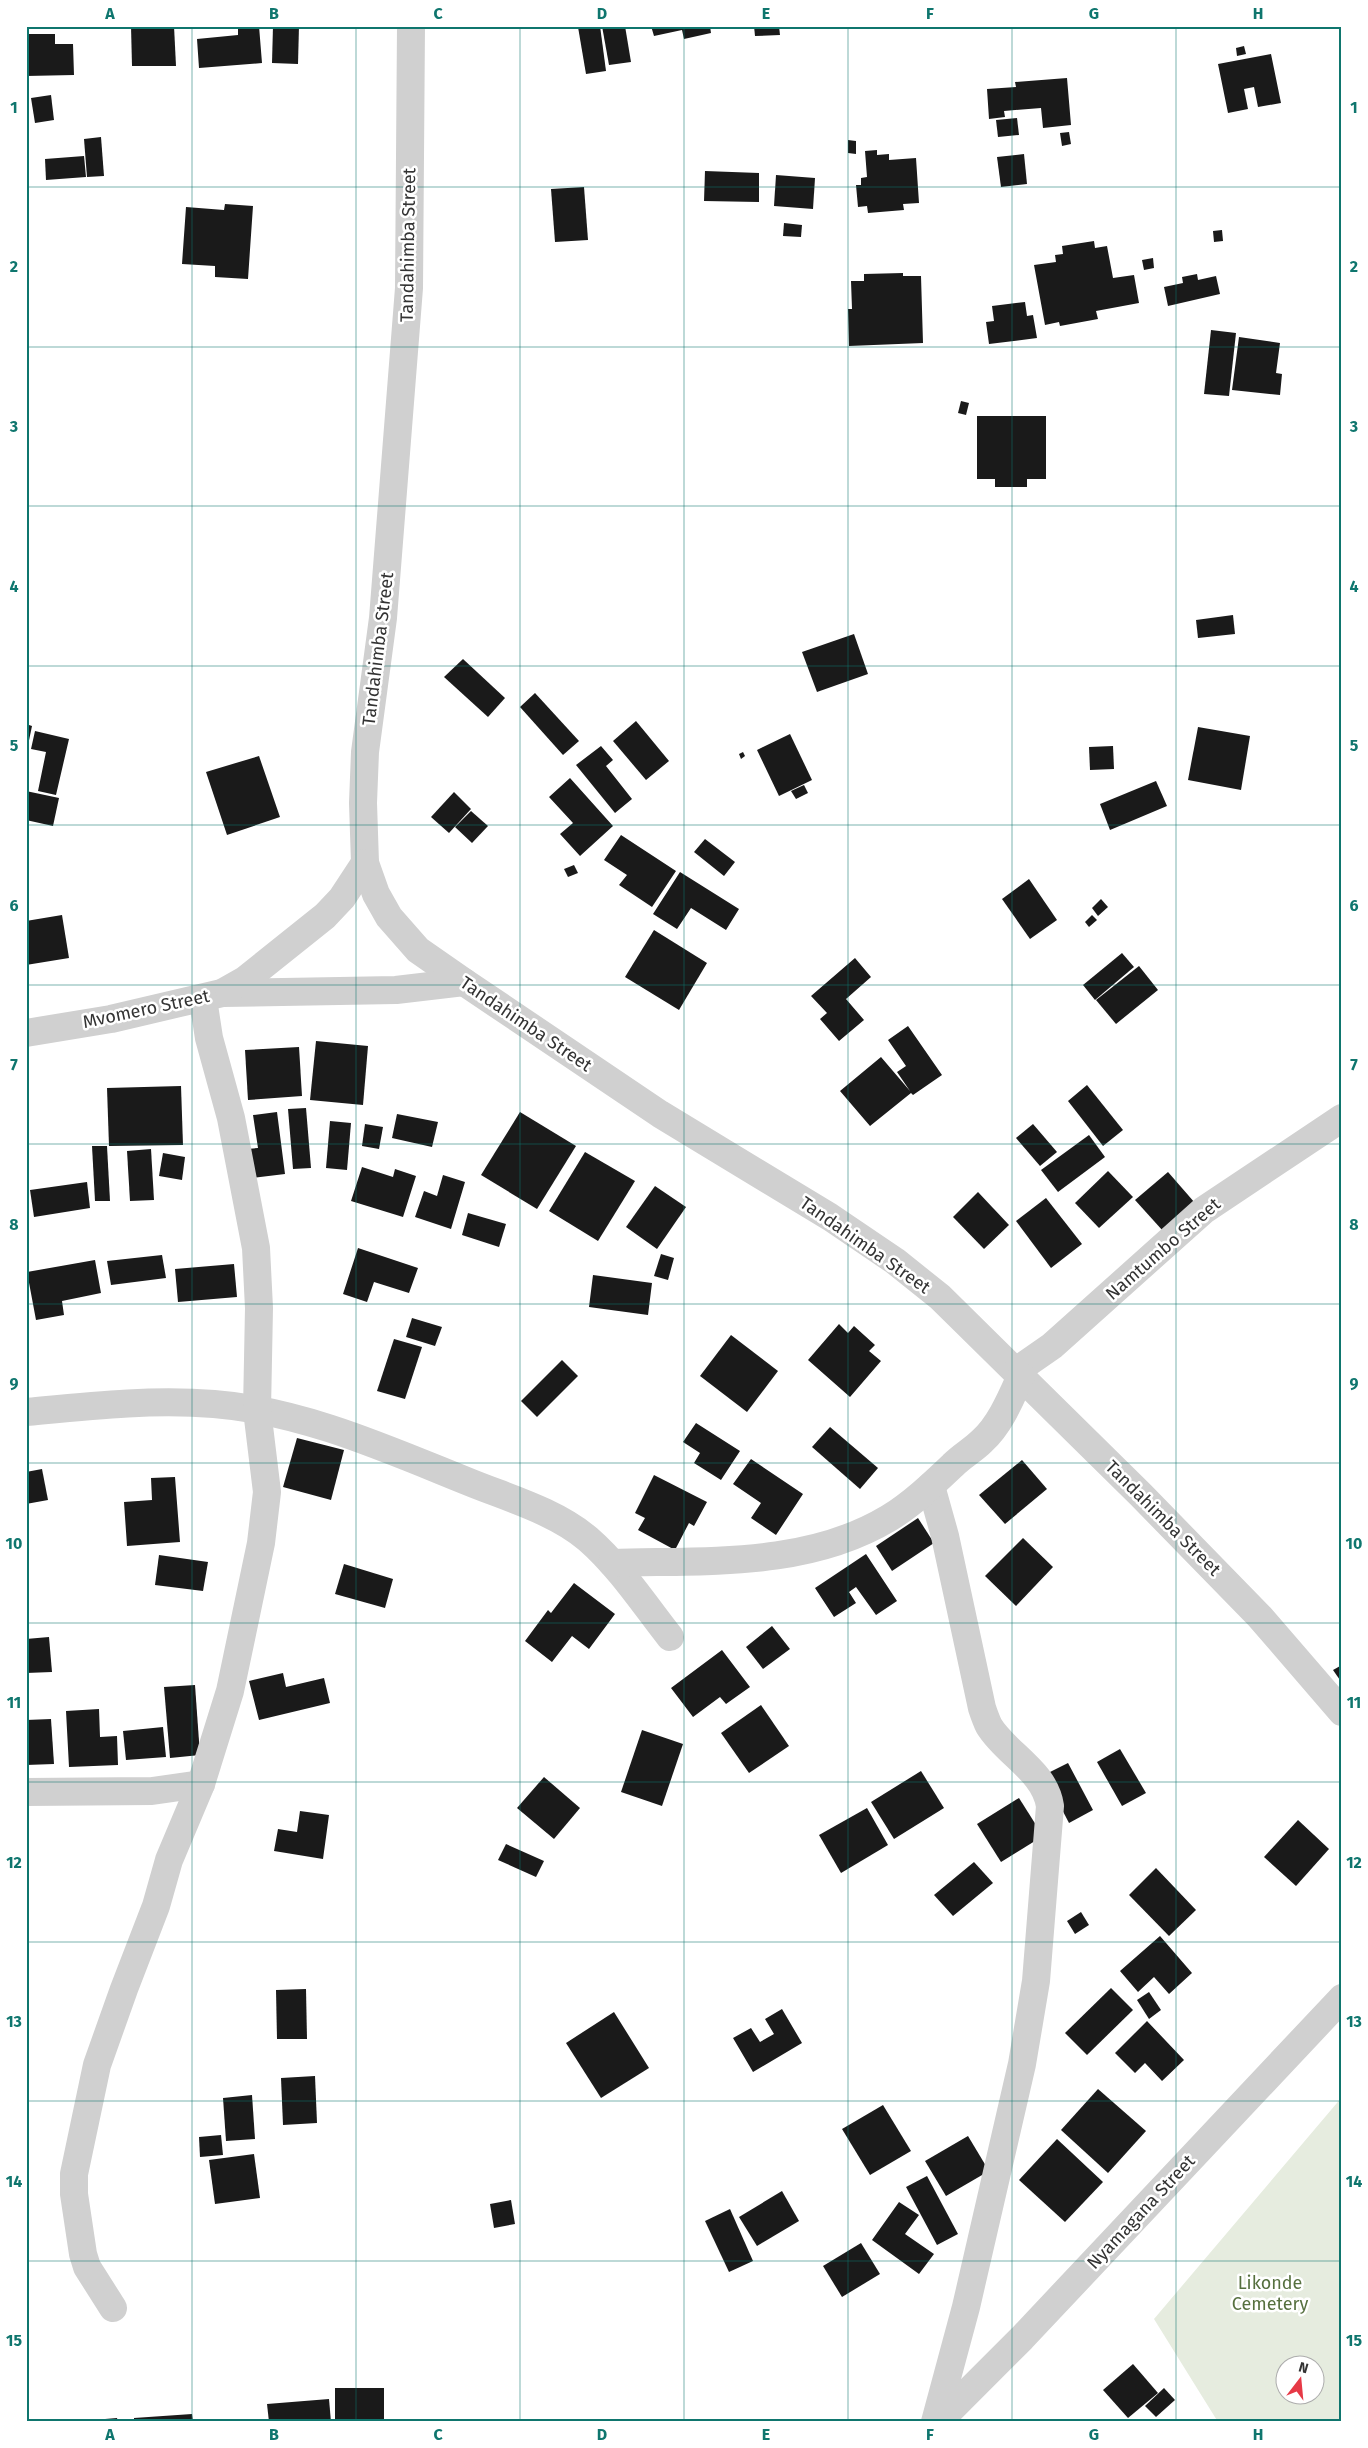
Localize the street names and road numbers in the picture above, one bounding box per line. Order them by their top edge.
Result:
street label: Tandahimba Street [396,167,420,322]
street label: Tandahimba Street [358,571,398,727]
street label: Tandahimba Street [456,972,597,1077]
street label: Mvomero Street [81,985,212,1033]
street label: Tandahimba Street [796,1192,935,1299]
street label: Namtumbo Street [1101,1193,1225,1305]
street label: Tandahimba Street [1101,1456,1226,1581]
street label: Nyamagana Street [1082,2150,1200,2274]

